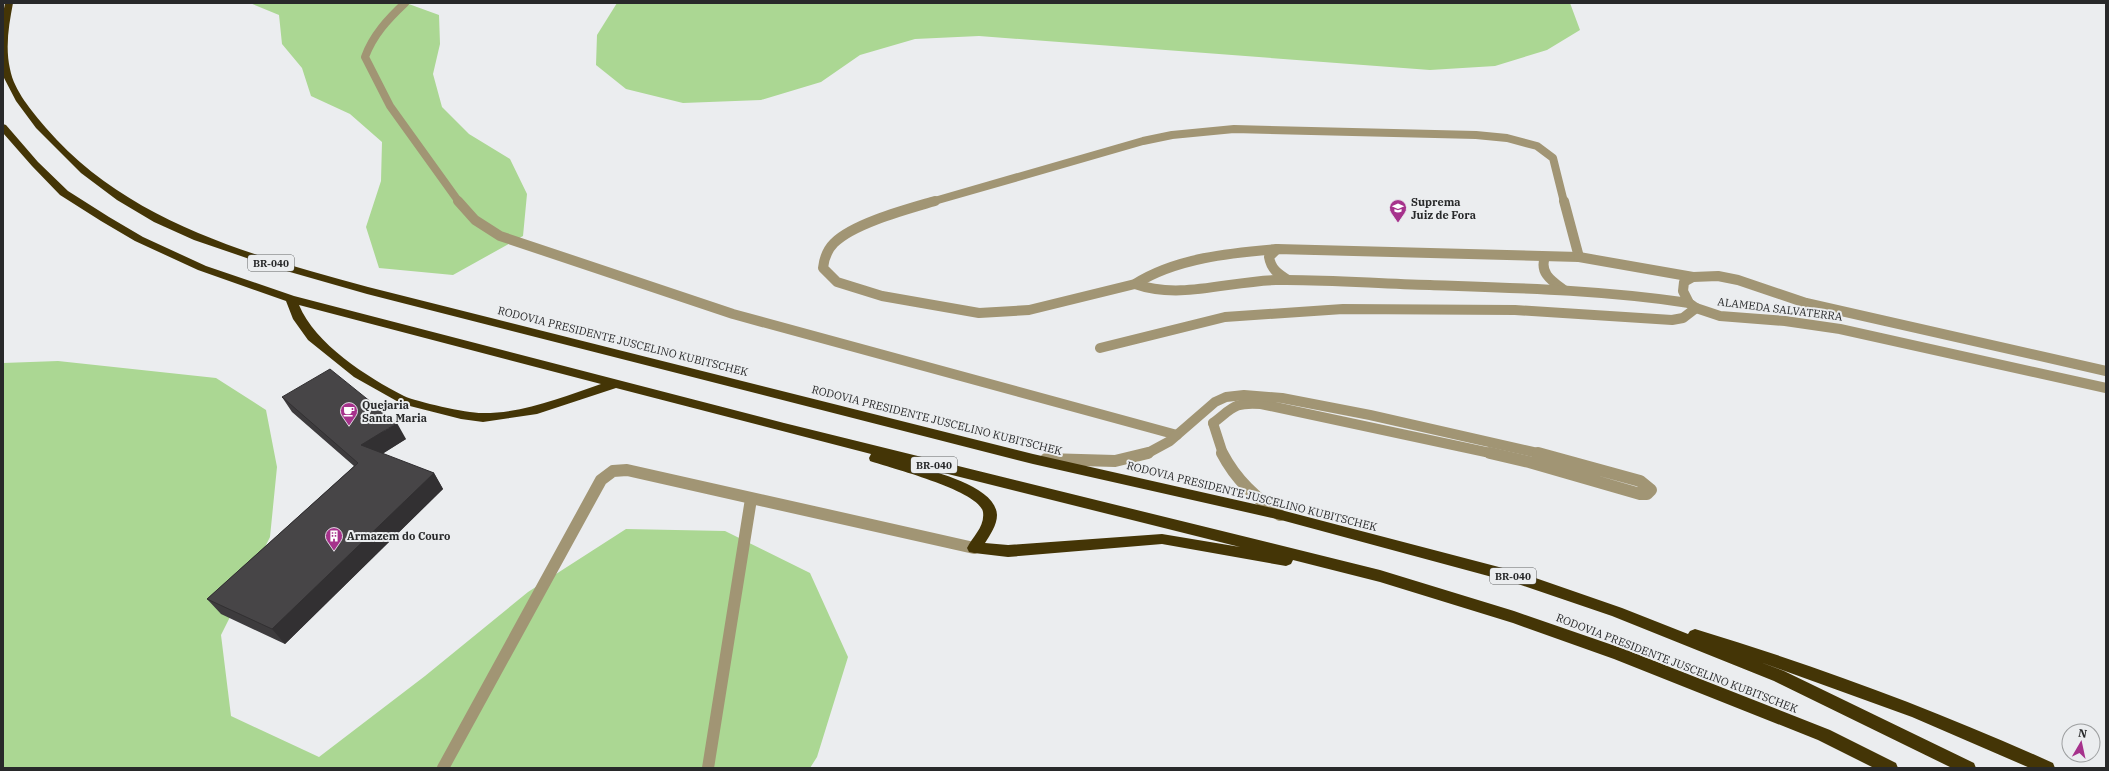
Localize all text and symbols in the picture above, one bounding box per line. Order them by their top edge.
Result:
place label: Suprema Juiz de Fora [1411,195,1476,222]
school or university icon: Suprema Juiz de Fora [1388,198,1408,223]
road number: BR-040 [248,255,294,271]
street label: ALAMEDA SALVATERRA [1717,294,1844,324]
street label: RODOVIA PRESIDENTE JUSCELINO KUBITSCHEK [496,303,750,379]
street label: RODOVIA PRESIDENTE JUSCELINO KUBITSCHEK [810,382,1064,458]
place label: Quejaria Santa Maria [362,398,427,425]
cafe icon: Quejaria Santa Maria [339,401,359,426]
road number: BR-040 [911,457,957,473]
street label: RODOVIA PRESIDENTE JUSCELINO KUBITSCHEK [1125,458,1379,534]
building icon: Armazem do Couro [324,526,344,551]
place label: Armazem do Couro [347,529,451,543]
road number: BR-040 [1490,568,1536,584]
street label: RODOVIA PRESIDENTE JUSCELINO KUBITSCHEK [1554,610,1800,716]
north arrow [2061,723,2101,763]
text: N [2077,726,2088,741]

